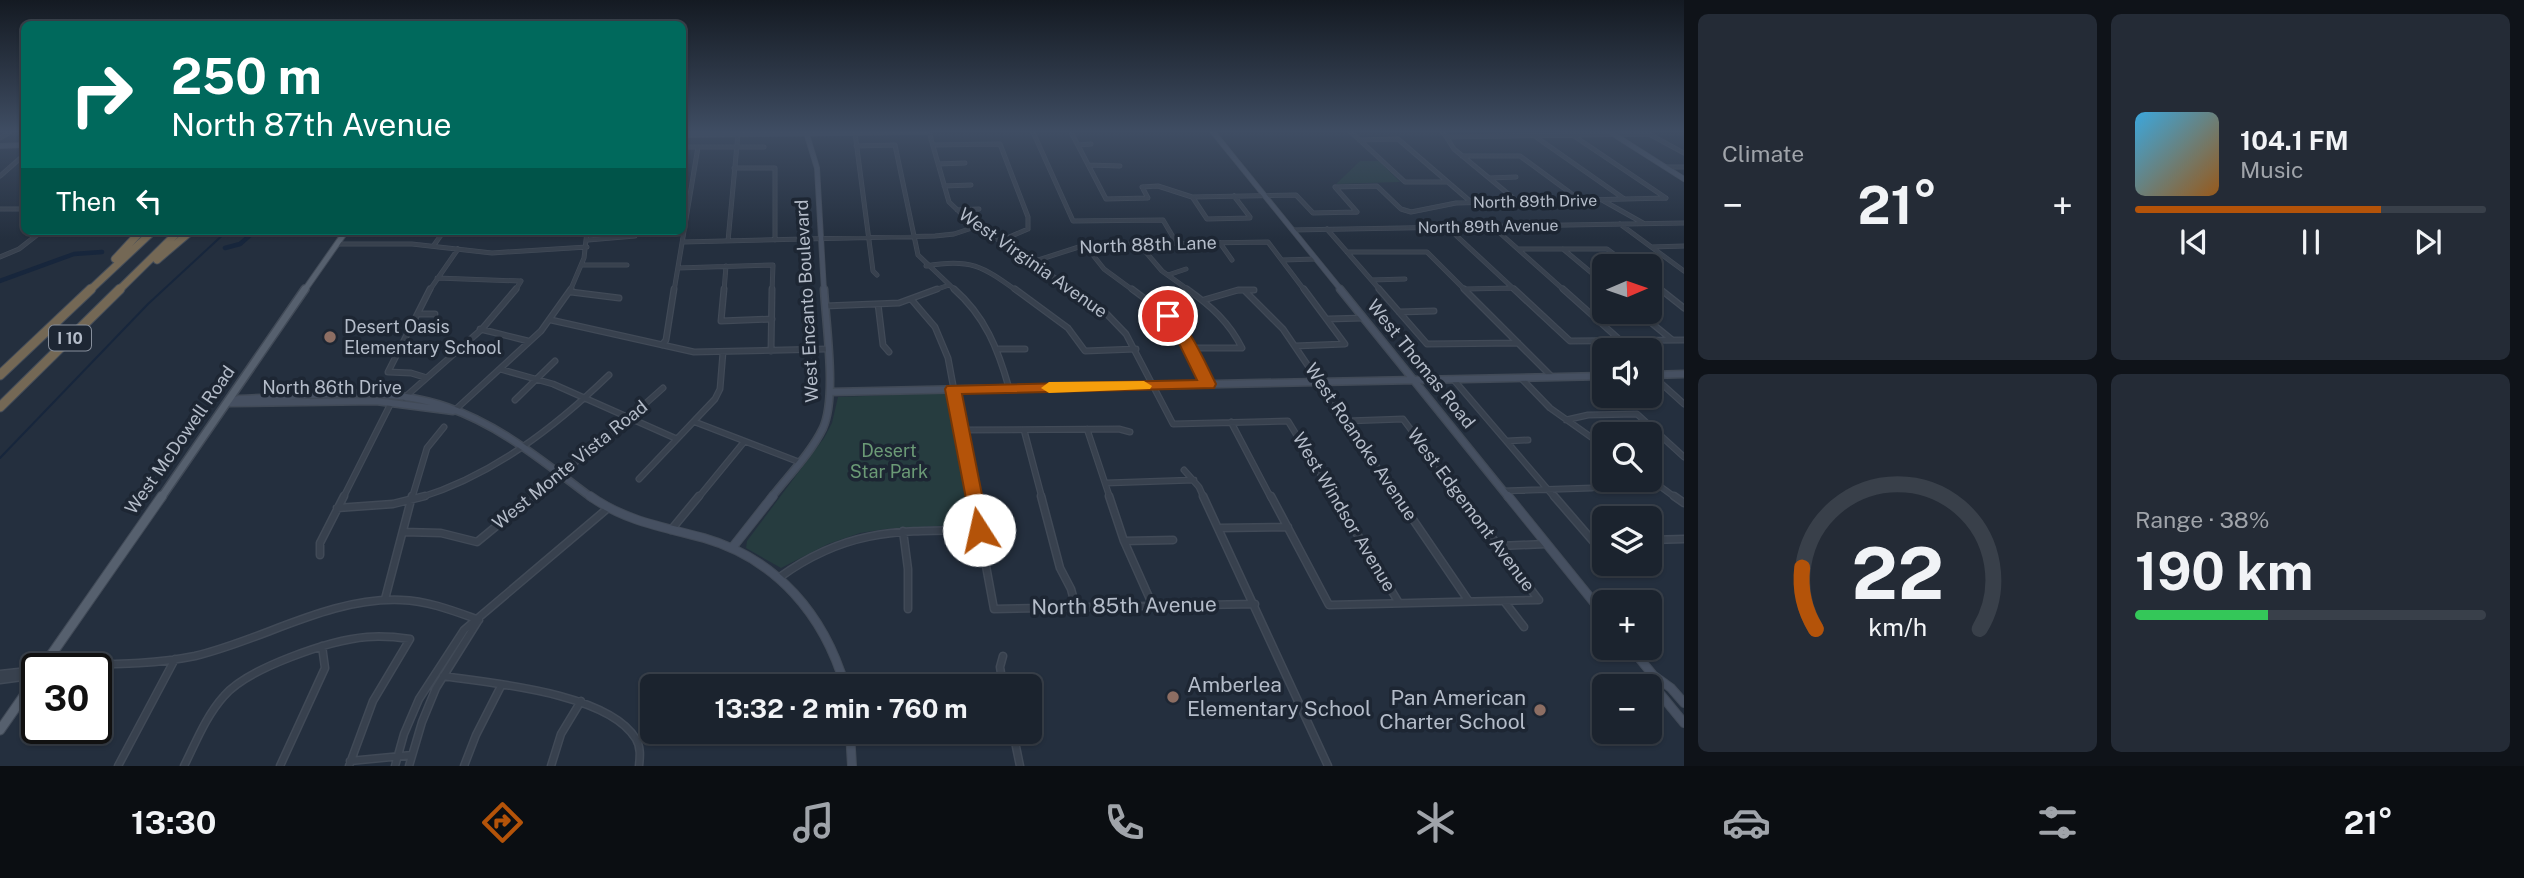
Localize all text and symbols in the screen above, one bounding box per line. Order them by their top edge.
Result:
text: 250 m [171,47,322,105]
icon: right [56,49,147,140]
text: North 87th Avenue [171,106,452,143]
text: 104.1 FM [2240,125,2349,156]
text: Climate [1722,140,1804,167]
text: Music [2240,156,2304,183]
text: 21° [1858,175,1937,236]
icon: left [130,182,168,220]
text: − [1722,183,1743,228]
text: + [2052,183,2073,228]
text: Then [56,186,116,217]
street label: North 89th Drive [1473,191,1597,212]
street label: West Encanto Boulevard [791,199,822,403]
street label: West Virginia Avenue [955,203,1112,322]
street label: North 89th Avenue [1417,216,1559,237]
icon: previous [2175,223,2213,261]
icon: pause [2292,223,2330,261]
icon: next [2409,223,2447,261]
street label: North 88th Lane [1079,232,1217,257]
north arrow [1592,254,1662,324]
map controls [1592,254,1662,744]
pin [1138,286,1198,346]
street label: West Thomas Road [1363,295,1480,432]
icon: arrive [1149,297,1187,335]
place label: Desert Oasis Elementary School [344,316,502,358]
road number: I 10 [49,326,91,350]
marker: Desert Oasis Elementary School [322,329,338,345]
button: sound [1592,338,1662,408]
street label: West Roanoke Avenue [1301,359,1422,524]
street label: West McDowell Road [120,361,239,518]
street label: North 86th Drive [262,377,402,398]
street label: West Monte Vista Road [488,396,651,533]
button: search [1592,422,1662,492]
street label: West Edgemont Avenue [1403,424,1540,595]
street label: West Windsor Avenue [1289,428,1400,595]
park label: Desert Star Park [850,440,928,482]
position arrow [942,493,1016,567]
button: layers [1592,506,1662,576]
text: Range · 38% [2135,506,2269,533]
text: 22 [1851,530,1944,615]
text: 190 km [2135,541,2313,602]
button: + [1592,590,1662,660]
street label: North 85th Avenue [1031,591,1217,620]
text: km/h [1868,612,1927,642]
speed limit sign: 30 [21,653,112,744]
place label: Amberlea Elementary School [1187,672,1371,721]
button: − [1592,674,1662,744]
place label: Pan American Charter School [1379,685,1526,734]
marker: Amberlea Elementary School [1165,689,1181,705]
text: 13:32 · 2 min · 760 m [714,693,968,724]
marker: Pan American Charter School [1532,702,1548,718]
icon: directions [478,798,527,847]
icon: music [789,798,838,847]
icon: phone [1100,798,1149,847]
icon: climate [1411,798,1460,847]
icon: car [1722,798,1771,847]
icon: filters [2033,798,2082,847]
text: 13:30 [131,804,216,841]
text: 21° [2344,804,2393,841]

